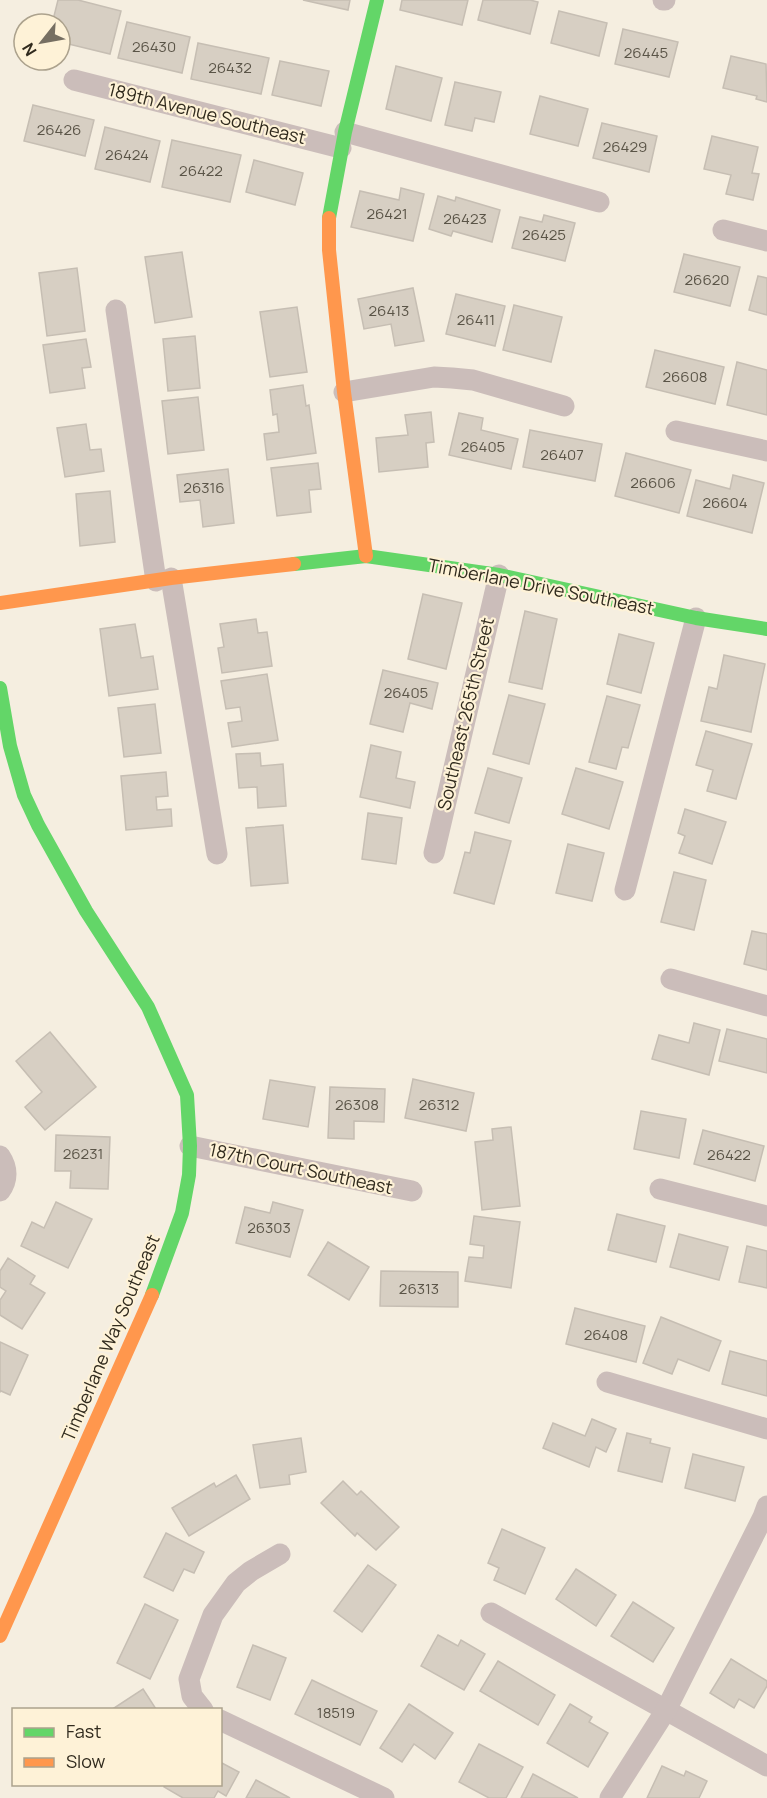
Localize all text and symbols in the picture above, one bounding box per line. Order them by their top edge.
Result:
north arrow [12,12,72,72]
house number: 26430 [132,36,176,57]
text: N [17,39,42,60]
house number: 26445 [624,42,668,63]
house number: 26432 [208,57,252,78]
street label: 189th Avenue Southeast [106,77,308,149]
house number: 26426 [37,119,81,140]
house number: 26429 [603,136,647,157]
house number: 26424 [105,144,149,165]
house number: 26422 [179,160,223,181]
house number: 26421 [366,203,408,224]
house number: 26423 [443,208,487,229]
house number: 26425 [522,224,566,245]
house number: 26620 [685,269,729,290]
house number: 26413 [369,300,409,321]
house number: 26411 [457,309,495,330]
house number: 26608 [662,366,708,387]
house number: 26405 [461,436,505,457]
house number: 26407 [540,444,584,465]
house number: 26606 [630,472,676,493]
house number: 26316 [183,477,225,498]
house number: 26604 [702,492,748,513]
street label: Timberlane Drive Southeast [426,552,656,620]
street label: Southeast 265th Street [431,615,499,813]
house number: 26405 [384,682,428,703]
house number: 26308 [335,1094,379,1115]
house number: 26312 [419,1094,459,1115]
street label: 187th Court Southeast [207,1137,395,1199]
house number: 26231 [63,1143,103,1164]
house number: 26422 [707,1144,751,1165]
house number: 26303 [247,1217,291,1238]
street label: Timberlane Way Southeast [56,1230,165,1445]
house number: 26313 [399,1278,439,1299]
house number: 26408 [584,1324,628,1345]
house number: 18519 [317,1702,355,1723]
legend [12,1708,222,1786]
text: Fast [66,1719,101,1743]
text: Slow [66,1749,106,1773]

